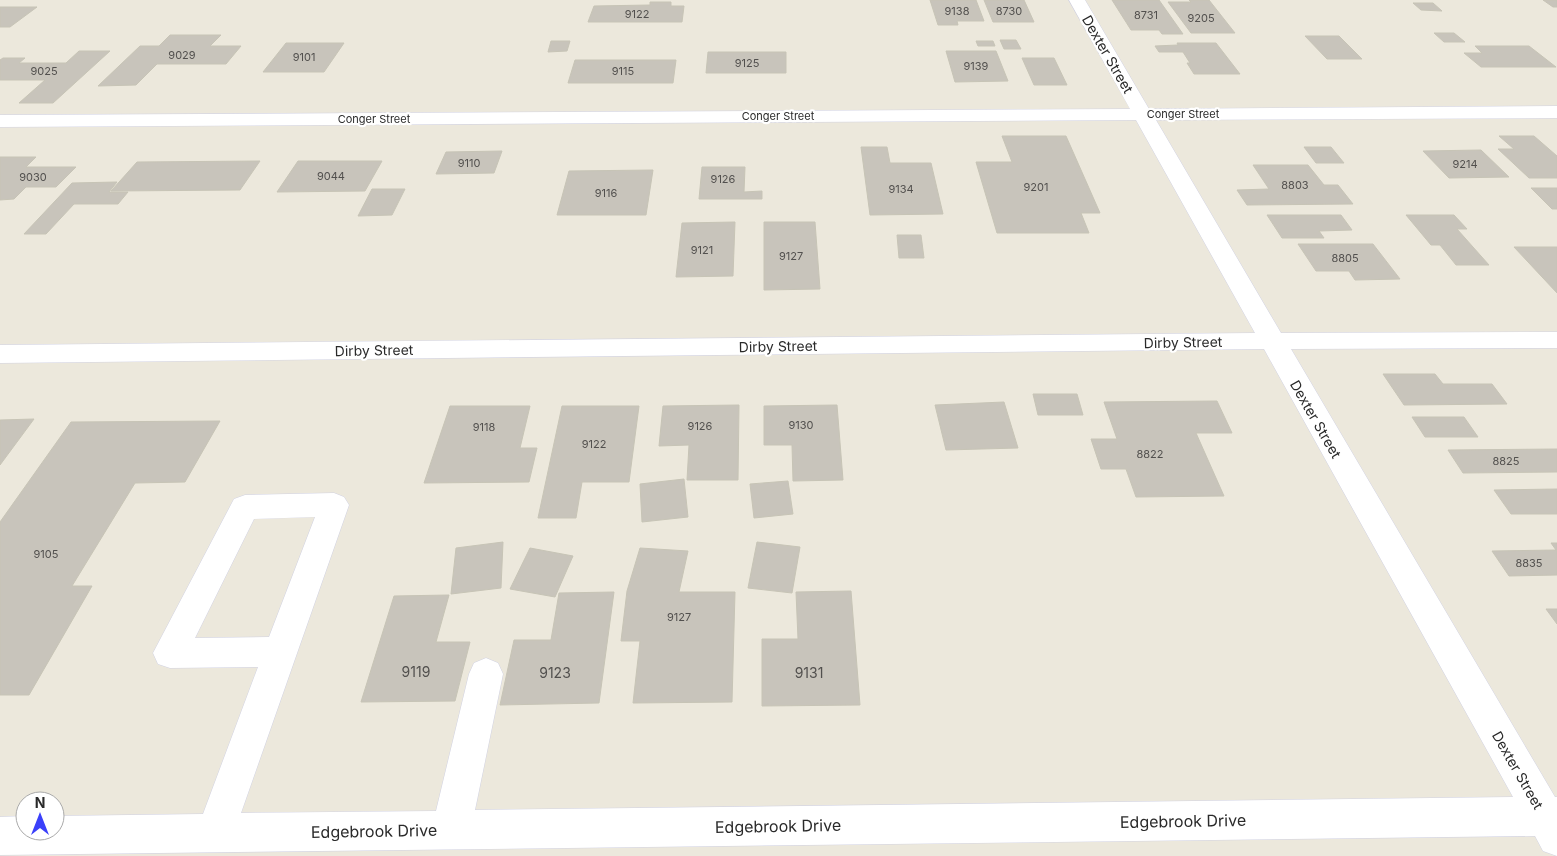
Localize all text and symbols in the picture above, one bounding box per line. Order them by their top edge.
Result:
house number: 9138 [945,4,970,18]
house number: 8730 [996,4,1022,18]
house number: 9122 [625,7,649,21]
house number: 8731 [1134,8,1158,22]
house number: 9205 [1187,11,1215,25]
street label: Dexter Street [1079,12,1137,96]
house number: 9029 [168,48,196,62]
house number: 9101 [293,50,315,64]
house number: 9125 [735,56,760,70]
house number: 9139 [964,59,989,73]
house number: 9025 [30,64,58,78]
house number: 9115 [612,64,635,78]
street label: Conger Street [1147,107,1220,121]
street label: Conger Street [742,109,815,123]
street label: Conger Street [338,112,411,126]
house number: 9110 [458,156,480,170]
house number: 9214 [1452,157,1478,171]
house number: 9044 [317,169,345,183]
house number: 9030 [19,170,47,184]
house number: 9126 [711,172,736,186]
house number: 8803 [1281,178,1309,192]
house number: 9201 [1024,180,1048,194]
house number: 9134 [888,182,914,196]
house number: 9116 [595,186,617,200]
house number: 9121 [691,243,713,257]
house number: 9127 [779,249,803,263]
house number: 8805 [1331,251,1359,265]
street label: Dirby Street [1144,333,1223,351]
street label: Dirby Street [739,337,818,355]
street label: Dirby Street [335,341,414,359]
street label: Dexter Street [1287,377,1345,461]
house number: 9130 [788,418,814,432]
house number: 9126 [688,419,713,433]
house number: 9118 [473,420,495,434]
house number: 9122 [582,437,606,451]
house number: 8822 [1136,447,1164,461]
house number: 8825 [1492,454,1520,468]
house number: 9105 [34,547,59,561]
house number: 8835 [1515,556,1543,570]
house number: 9127 [667,610,691,624]
house number: 9119 [402,663,430,680]
house number: 9123 [539,664,571,681]
house number: 9131 [795,664,823,681]
street label: Dexter Street [1489,728,1547,812]
north arrow [15,791,65,841]
text: N [35,794,45,811]
street label: Edgebrook Drive [1120,810,1246,832]
street label: Edgebrook Drive [715,815,841,837]
street label: Edgebrook Drive [311,820,437,842]

